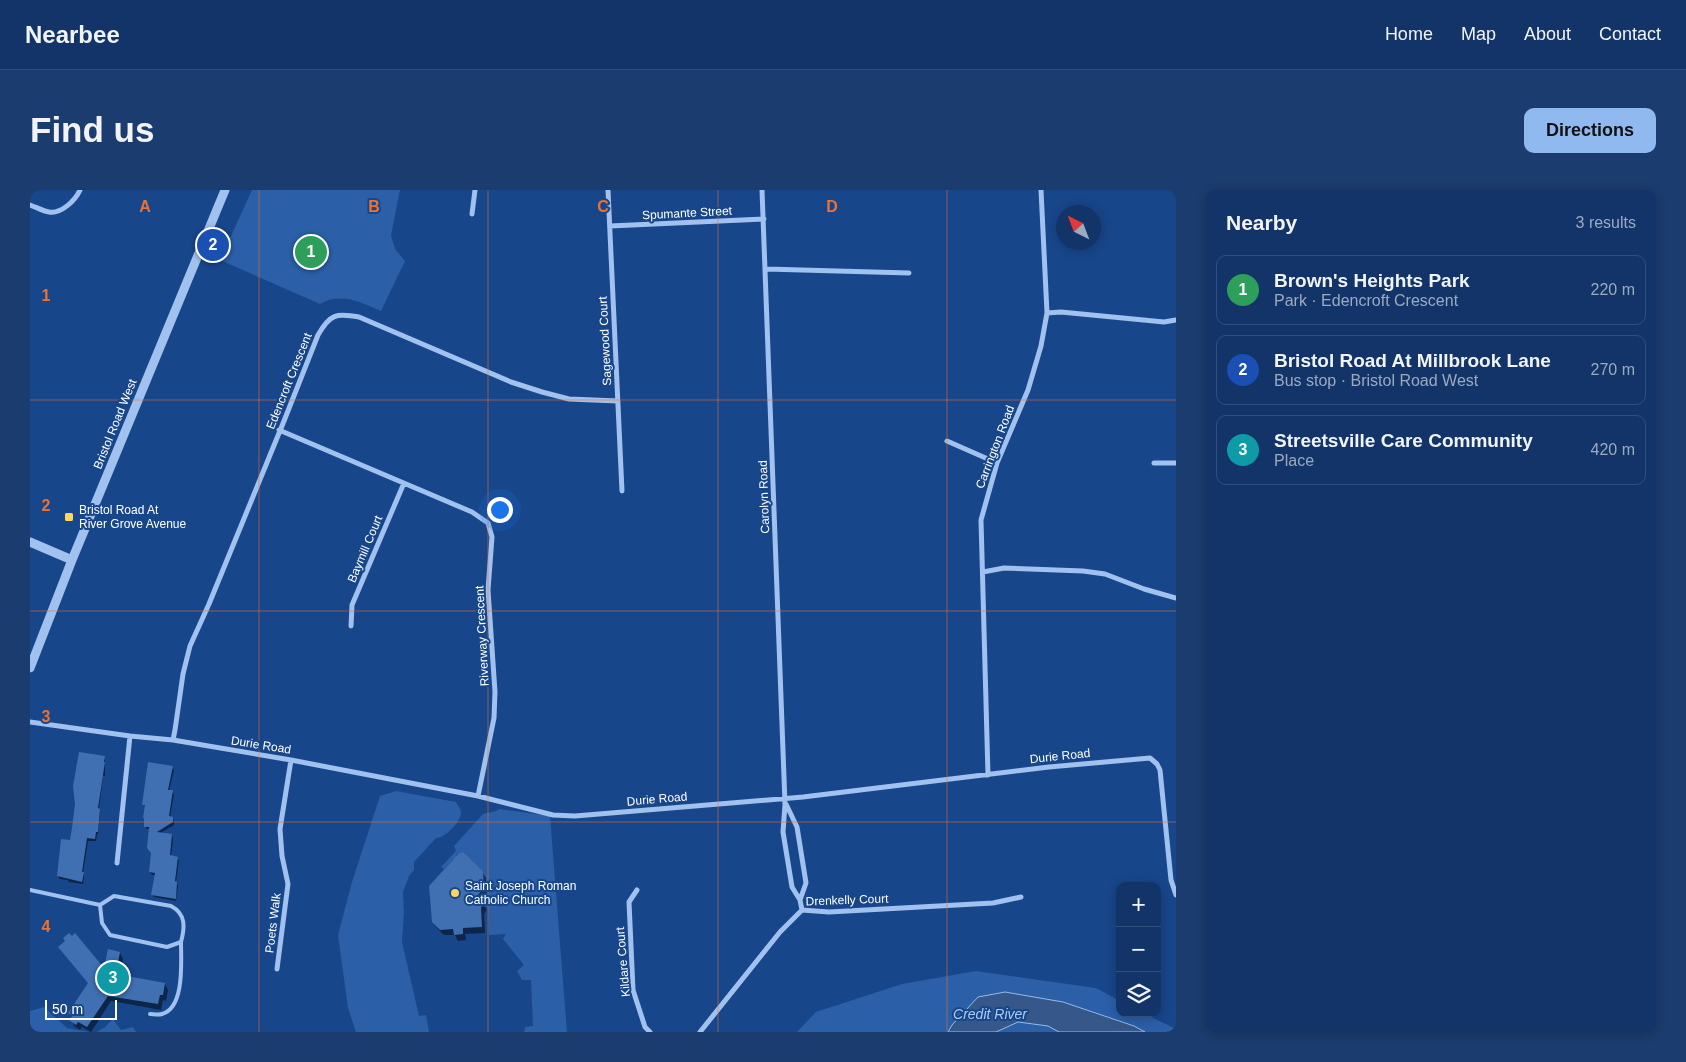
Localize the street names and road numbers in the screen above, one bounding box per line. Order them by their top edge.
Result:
street label: Spumante Street [642,204,733,222]
street label: Sagewood Court [596,295,614,386]
street label: Edencroft Crescent [263,330,315,431]
street label: Bristol Road West [91,376,140,471]
street label: Carrington Road [973,403,1017,491]
street label: Carolyn Road [756,460,772,534]
street label: Baymill Court [345,513,386,585]
street label: Riverway Crescent [472,585,492,687]
street label: Durie Road [230,733,292,757]
street label: Durie Road [1029,746,1091,766]
street label: Durie Road [626,789,688,809]
street label: Poets Walk [262,891,284,954]
street label: Drenkelly Court [805,892,889,908]
street label: Kildare Court [613,926,633,997]

